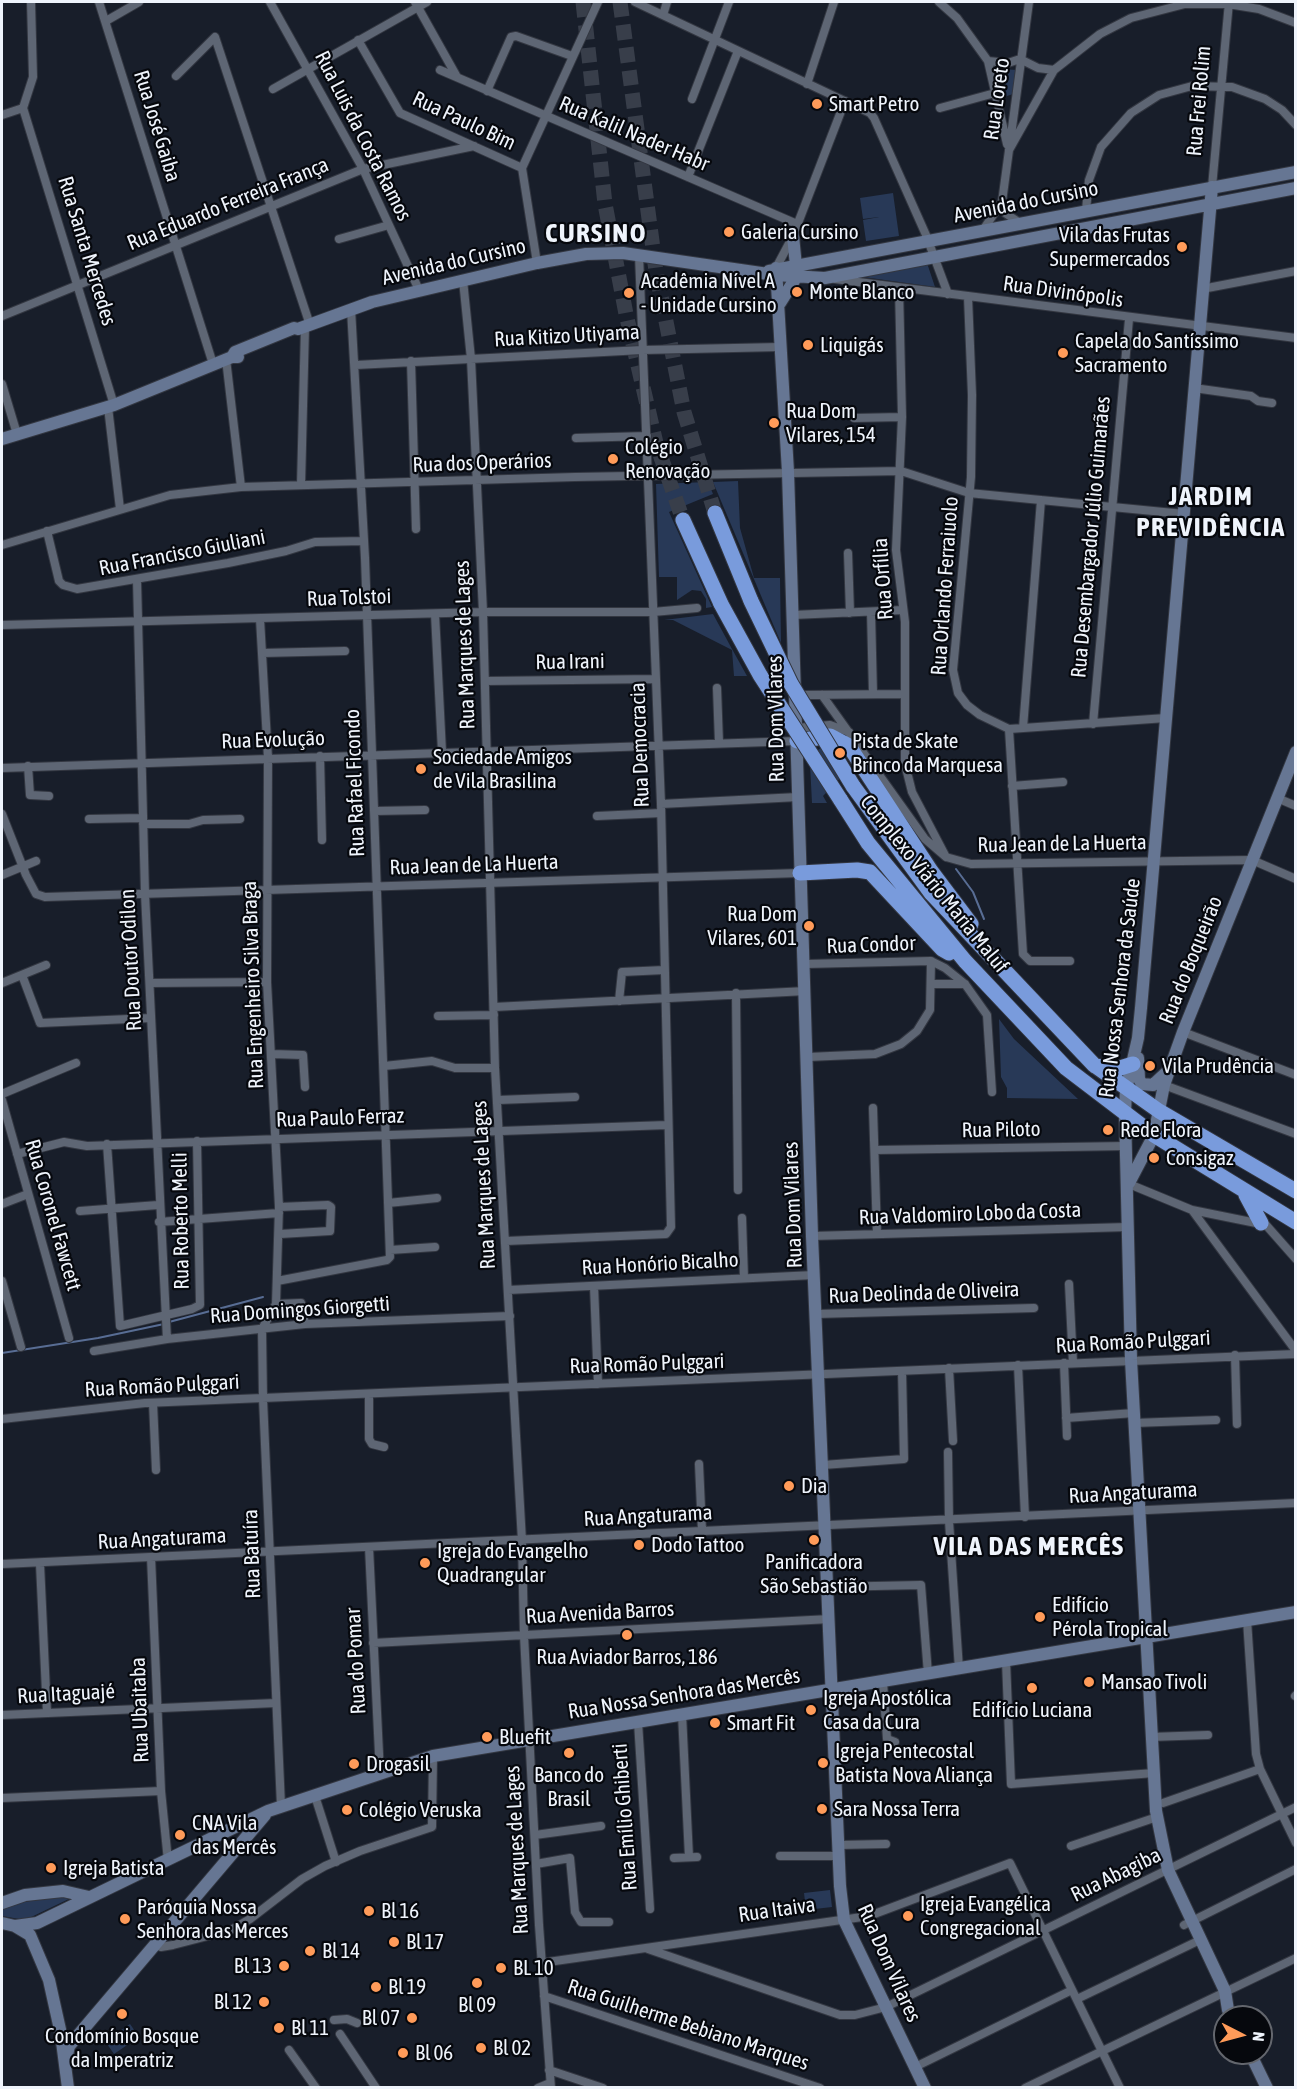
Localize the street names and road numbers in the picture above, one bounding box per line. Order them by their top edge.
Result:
street label: Rua Frei Rolim [1182,45,1216,157]
street label: Rua Luis da Costa Ramos [309,47,417,225]
street label: Rua Loreto [979,56,1015,142]
street label: Rua José Gaiba [128,67,186,185]
street label: Rua Paulo Bim [408,86,520,156]
street label: Rua Kalil Nader Habr [555,91,713,177]
street label: Rua Eduardo Ferreira França [124,152,332,256]
street label: Rua Santa Mercedes [52,173,122,329]
street label: Avenida do Cursino [952,176,1100,228]
street label: Avenida do Cursino [380,233,528,291]
street label: Rua Divinópolis [1001,271,1125,313]
street label: Rua Kitizo Utiyama [494,320,640,352]
street label: Rua Desembargador Júlio Guimarães [1066,395,1116,679]
street label: Rua dos Operários [412,448,552,478]
street label: Rua Orlando Ferraiuolo [926,496,964,676]
street label: Rua Francisco Giuliani [97,525,267,581]
street label: Rua Orfília [868,537,898,621]
street label: Rua Marques de Lages [449,560,481,730]
street label: Rua Tolstoi [306,584,392,612]
street label: Rua Irani [535,649,605,675]
street label: Rua Dom Vilares [762,656,790,782]
street label: Rua Democracia [625,682,655,808]
street label: Rua Rafael Ficondo [340,709,370,857]
street label: Rua Evolução [221,726,325,754]
street label: Complexo Viário Maria Maluf [854,790,1014,978]
street label: Rua Jean de La Huerta [977,830,1147,858]
street label: Rua Jean de La Huerta [389,849,559,881]
street label: Rua Nossa Senhora da Saúde [1094,877,1146,1099]
street label: Rua Engenheiro Silva Braga [237,881,269,1089]
street label: Rua Doutor Odilon [115,888,147,1032]
street label: Rua do Boqueirão [1154,892,1228,1028]
street label: Rua Condor [826,931,916,959]
street label: Rua Marques de Lages [467,1100,501,1270]
street label: Rua Paulo Ferraz [276,1103,404,1133]
street label: Rua Piloto [961,1117,1041,1143]
street label: Rua Coronel Fawcett [19,1136,87,1294]
street label: Rua Dom Vilares [778,1141,808,1269]
street label: Rua Roberto Melli [167,1152,195,1290]
street label: Rua Valdomiro Lobo da Costa [858,1198,1082,1230]
street label: Rua Honório Bicalho [581,1247,739,1281]
street label: Rua Deolinda de Oliveira [828,1277,1020,1309]
street label: Rua Domingos Giorgetti [209,1291,391,1329]
street label: Rua Romão Pulggari [1055,1325,1211,1359]
street label: Rua Romão Pulggari [569,1349,725,1379]
street label: Rua Romão Pulggari [84,1369,240,1403]
street label: Rua Angaturama [1068,1477,1198,1509]
street label: Rua Angaturama [583,1500,713,1532]
street label: Rua Batuíra [238,1509,266,1599]
street label: Rua Angaturama [97,1523,227,1555]
street label: Rua Avenida Barros [525,1597,675,1629]
street label: Rua do Pomar [341,1607,371,1715]
street label: Rua Ubaitaba [126,1657,154,1763]
street label: Rua Nossa Senhora das Mercês [566,1663,802,1725]
street label: Rua Itaguajé [17,1679,115,1709]
street label: Rua Emílio Ghiberti [607,1742,643,1892]
street label: Rua Marques de Lages [500,1765,534,1935]
street label: Rua Abagiba [1067,1842,1165,1908]
street label: Rua Itaiva [737,1892,817,1928]
street label: Rua Dom Vilares [852,1900,926,2026]
street label: Rua Guilherme Bebiano Marques [564,1974,812,2076]

